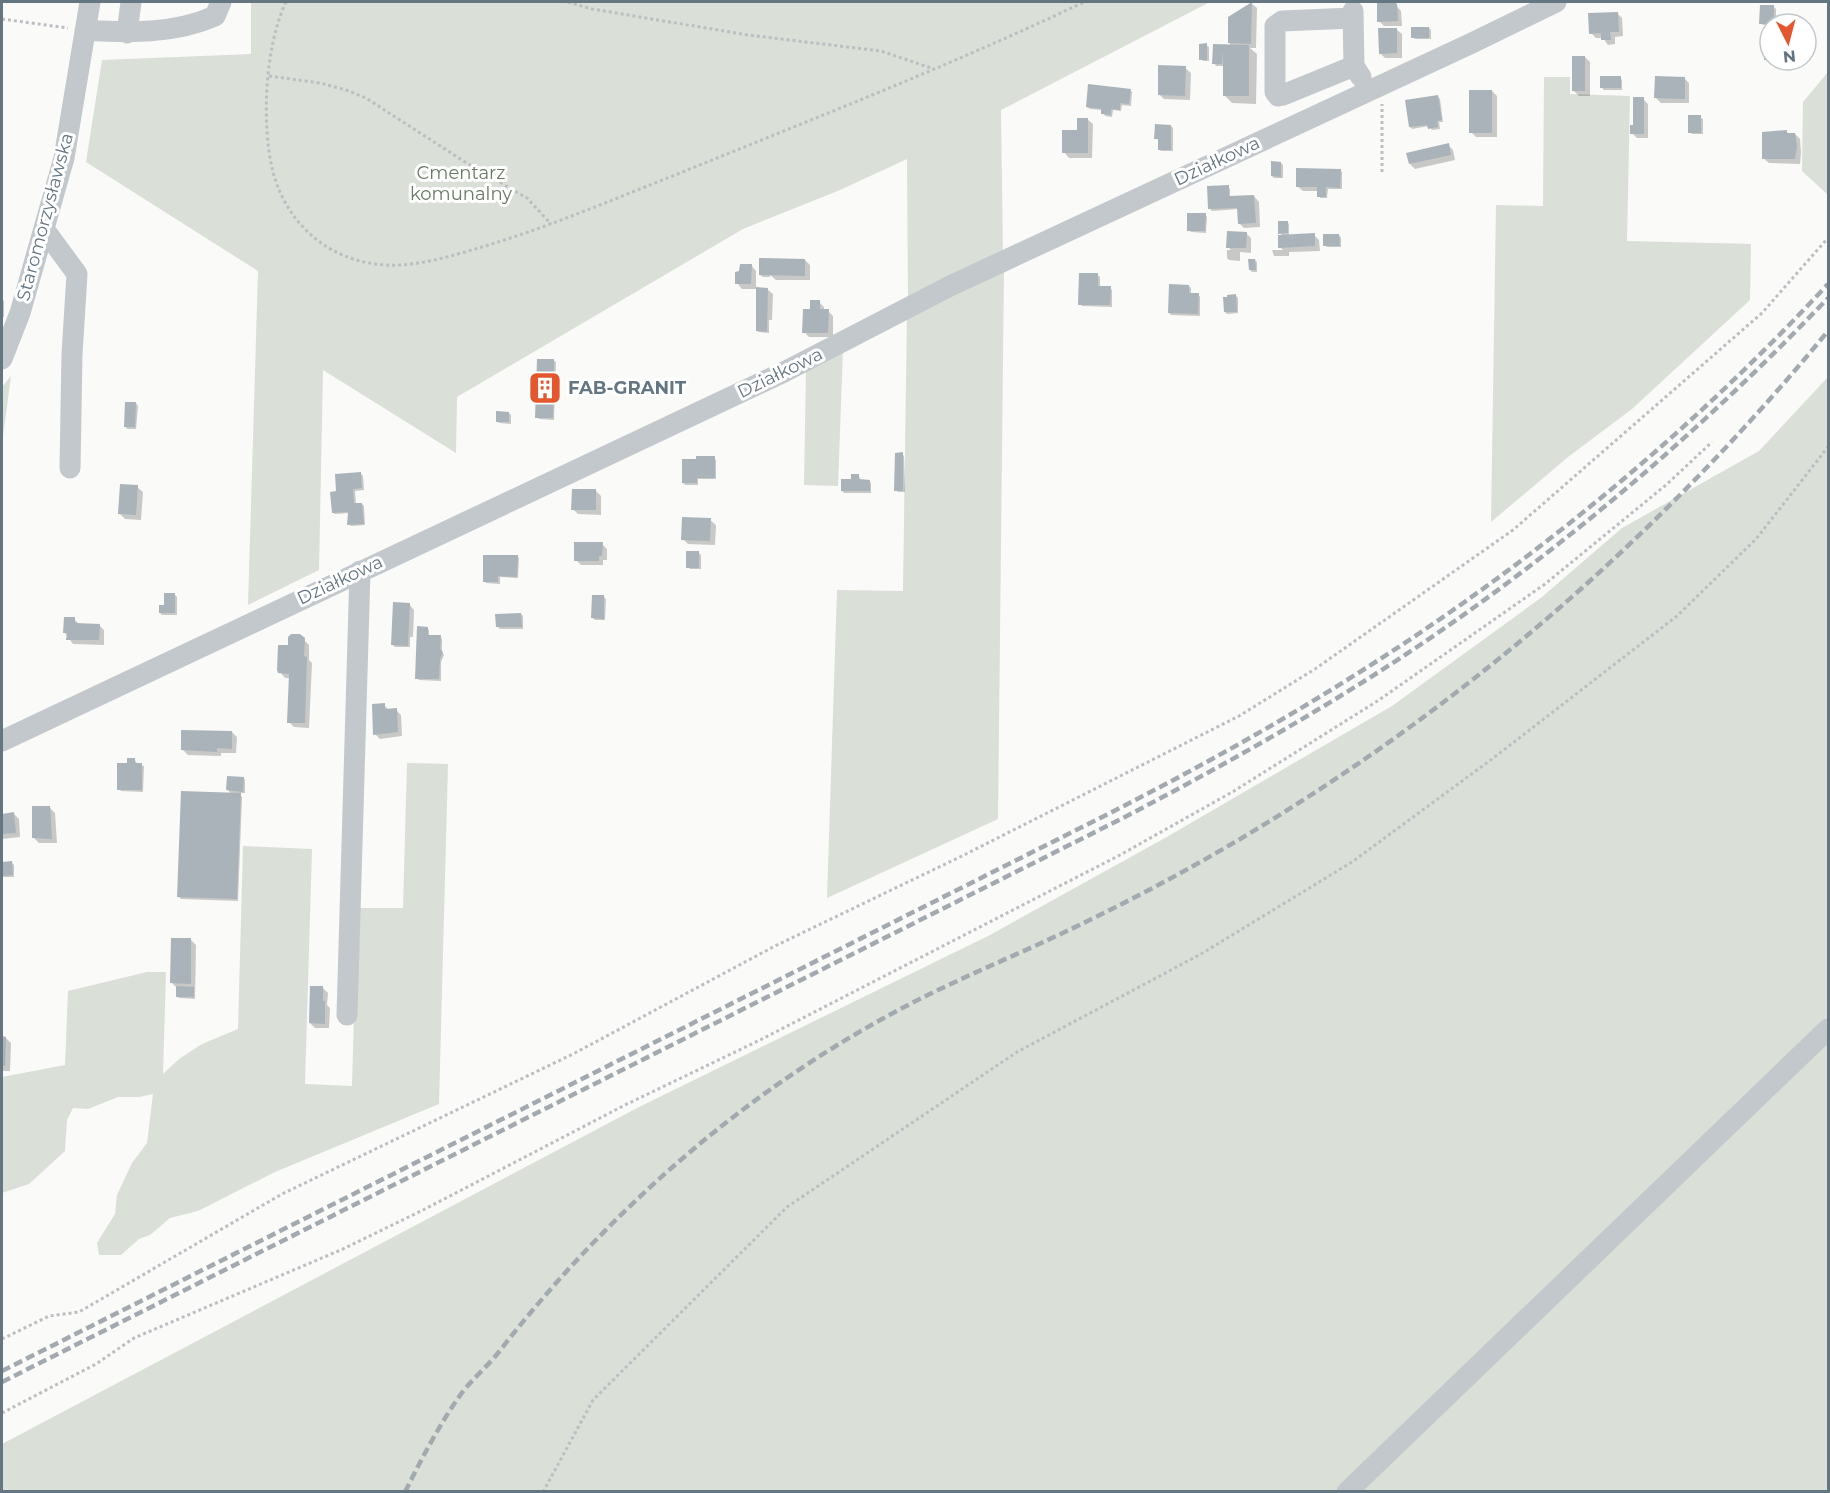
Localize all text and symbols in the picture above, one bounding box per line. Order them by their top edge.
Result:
north arrow [1758,12,1818,72]
text: N [1782,46,1797,67]
street label: Staromorzysławska [12,131,78,303]
street label: Działkowa [1171,132,1263,190]
park label: Cmentarz komunalny [410,162,512,205]
street label: Działkowa [734,343,826,403]
building icon: FAB-GRANIT [527,370,563,406]
place label: FAB-GRANIT [568,377,687,399]
street label: Działkowa [294,551,386,609]

